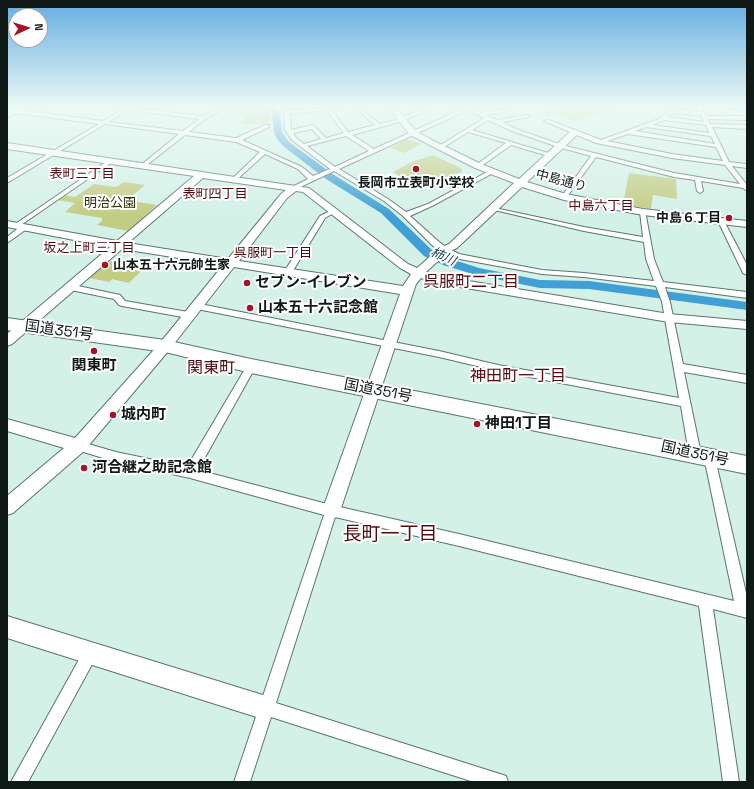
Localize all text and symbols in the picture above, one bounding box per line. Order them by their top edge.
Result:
north arrow [8,8,48,48]
text: N [32,23,46,31]
marker: 長岡市立表町小学校 [411,164,421,174]
district label: 表町三丁目 [50,166,114,182]
street label: 中島通り [534,167,588,195]
place label: 長岡市立表町小学校 [358,175,474,191]
district label: 表町四丁目 [183,186,247,202]
park label: 明治公園 [84,195,136,211]
district label: 中島六丁目 [569,198,633,214]
place label: 中島６丁目 [656,210,721,226]
marker: 中島６丁目 [724,213,734,223]
district label: 坂之上町三丁目 [44,240,134,256]
district label: 呉服町一丁目 [234,245,312,261]
water label: 柿川 [428,245,458,269]
place label: 山本五十六元帥生家 [113,257,230,273]
marker: 山本五十六元帥生家 [100,260,110,270]
district label: 呉服町二丁目 [423,273,519,293]
place label: セブン-イレブン [255,274,366,292]
marker: セブン-イレブン [242,278,252,288]
place label: 山本五十六記念館 [258,299,378,317]
marker: 山本五十六記念館 [245,303,255,313]
street label: 国道351号 [24,317,94,345]
marker: 関東町 [89,346,99,356]
place label: 関東町 [72,357,116,375]
district label: 関東町 [187,359,235,379]
district label: 神田町一丁目 [470,367,566,387]
street label: 国道351号 [342,376,414,406]
place label: 城内町 [121,406,166,424]
marker: 城内町 [108,410,118,420]
place label: 神田1丁目 [485,415,552,433]
marker: 神田1丁目 [472,419,482,429]
street label: 国道351号 [659,438,731,470]
place label: 河合継之助記念館 [92,459,212,477]
marker: 河合継之助記念館 [79,463,89,473]
district label: 長町一丁目 [343,524,437,546]

